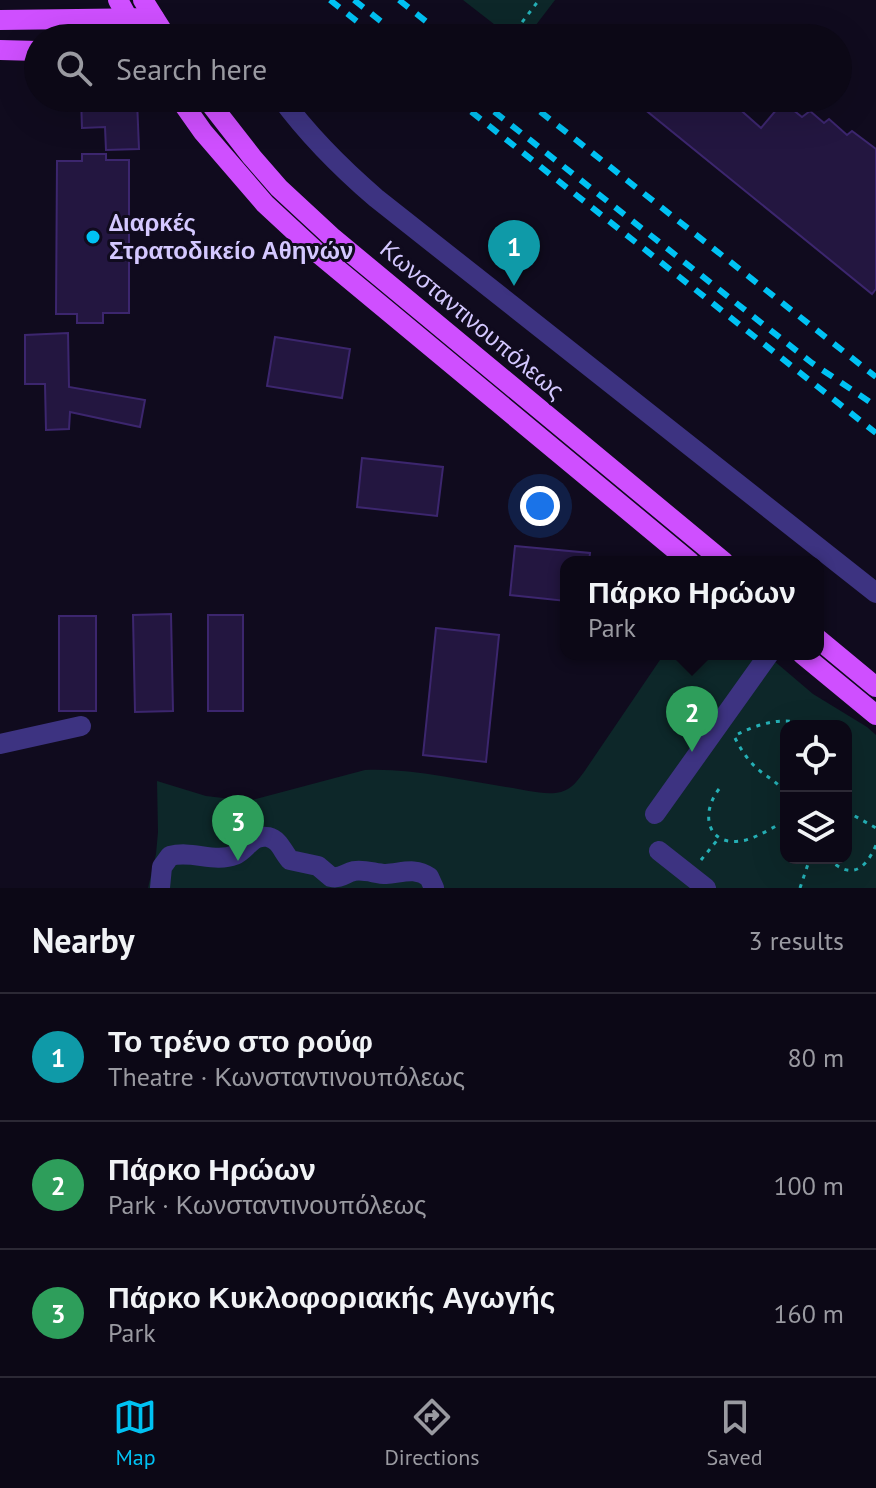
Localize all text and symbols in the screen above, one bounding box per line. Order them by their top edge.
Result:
search box [24,24,852,112]
icon: search [52,46,96,90]
text: Search here [116,49,267,88]
place label: Διαρκές Στρατοδικείο Αθηνών [109,207,353,266]
pin: 1 [488,220,540,286]
marker: Διαρκές Στρατοδικείο Αθηνών [84,228,102,246]
street label: Κωνσταντινουπόλεως [374,233,571,406]
your location [520,486,560,526]
popup [560,556,824,660]
text: Πάρκο Ηρώων [588,572,796,611]
text: Park [588,611,636,644]
pin: 2 [666,686,718,752]
map controls [780,720,852,864]
button: locate [780,720,852,792]
button: layers [780,792,852,864]
pin: 3 [212,795,264,861]
text: Nearby [32,918,134,962]
text: 3 results [749,924,844,957]
text: Το τρένο στο ρούφ [108,1021,373,1060]
text: 1 [51,1041,65,1074]
text: 80 m [788,1041,844,1074]
text: Theatre · Κωνσταντινουπόλεως [108,1060,465,1093]
text: Πάρκο Ηρώων [108,1149,316,1188]
text: 2 [51,1169,65,1202]
text: 100 m [773,1169,844,1202]
text: Park · Κωνσταντινουπόλεως [108,1188,427,1221]
text: Πάρκο Κυκλοφοριακής Αγωγής [108,1277,555,1316]
text: 3 [51,1297,65,1330]
text: 160 m [773,1297,844,1330]
text: Park [108,1316,156,1349]
tab: Map [113,1395,157,1471]
tab: Directions [384,1395,480,1471]
tab: Saved [707,1395,762,1471]

